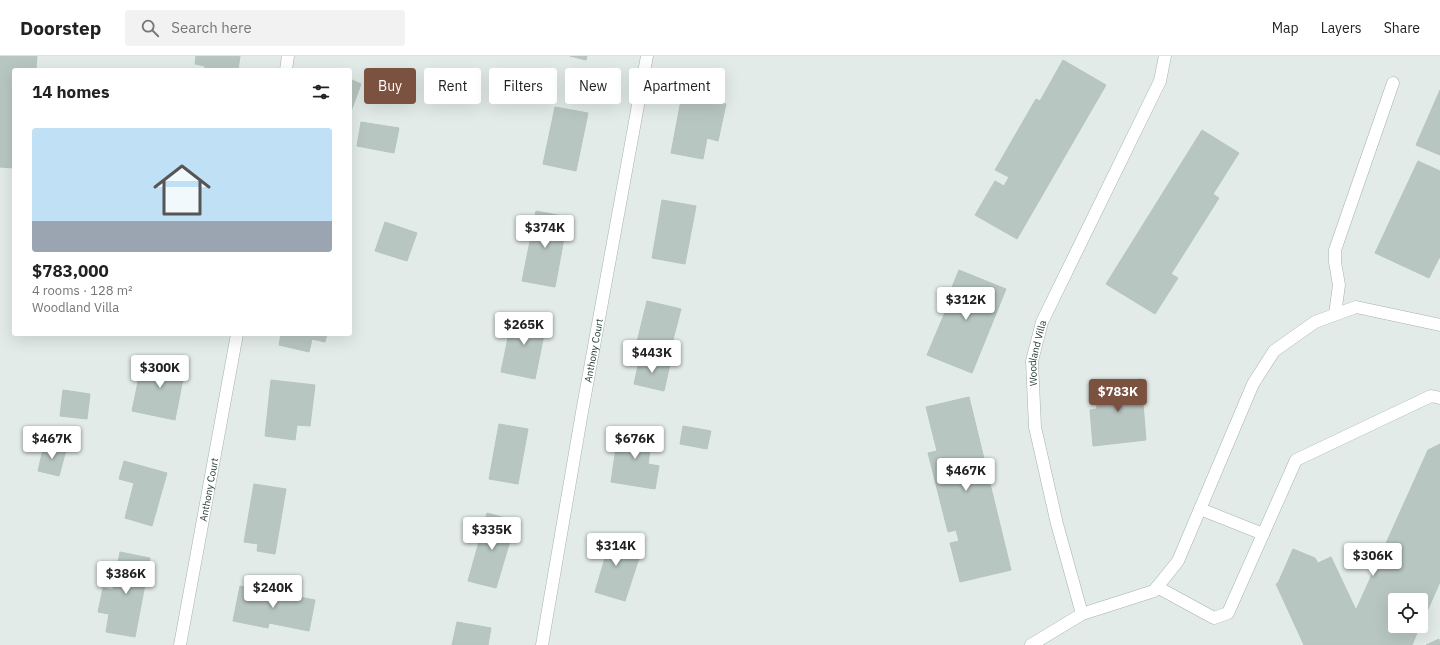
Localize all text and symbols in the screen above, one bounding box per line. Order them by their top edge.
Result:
search box [125,10,405,46]
text: Doorstep [20,16,101,40]
icon: search [139,17,161,39]
text: Search here [171,18,252,37]
text: Map [1272,19,1299,37]
text: Layers [1321,19,1362,37]
text: Share [1384,19,1420,37]
chip: Buy [364,68,416,104]
chip: Rent [424,68,481,104]
chip: Filters [489,68,557,104]
chip: New [565,68,621,104]
chip: Apartment [629,68,725,104]
text: 14 homes [32,81,109,103]
icon: filters [310,81,332,103]
icon: home [146,154,218,226]
pin: $374K [517,215,573,249]
text: $374K [525,219,565,236]
text: $783,000 [32,260,109,282]
text: 4 rooms · 128 m² [32,282,133,299]
pin: $312K [938,287,994,321]
text: $312K [946,291,986,308]
text: Woodland Villa [32,299,119,316]
pin: $265K [496,312,552,346]
text: $265K [504,316,544,333]
street label: Anthony Court [582,317,606,383]
street label: Woodland Villa [1026,318,1049,386]
pin: $443K [624,340,680,374]
text: $443K [632,344,672,361]
pin: $300K [132,355,188,389]
text: $300K [140,359,180,376]
pin: $783K [1090,379,1146,413]
text: $783K [1098,383,1138,400]
pin: $467K [24,426,80,460]
pin: $676K [607,426,663,460]
text: $467K [32,430,72,447]
text: $676K [615,430,655,447]
street label: Anthony Court [197,456,221,523]
pin: $467K [938,458,994,492]
text: $467K [946,462,986,479]
pin: $335K [464,517,520,551]
text: $335K [472,521,512,538]
pin: $314K [588,533,644,567]
text: $314K [596,537,636,554]
pin: $306K [1345,543,1401,577]
text: $306K [1353,547,1393,564]
pin: $386K [98,561,154,595]
text: $386K [106,565,146,582]
pin: $240K [245,575,301,609]
text: $240K [253,579,293,596]
map controls [1388,593,1428,633]
button: locate [1388,593,1428,633]

